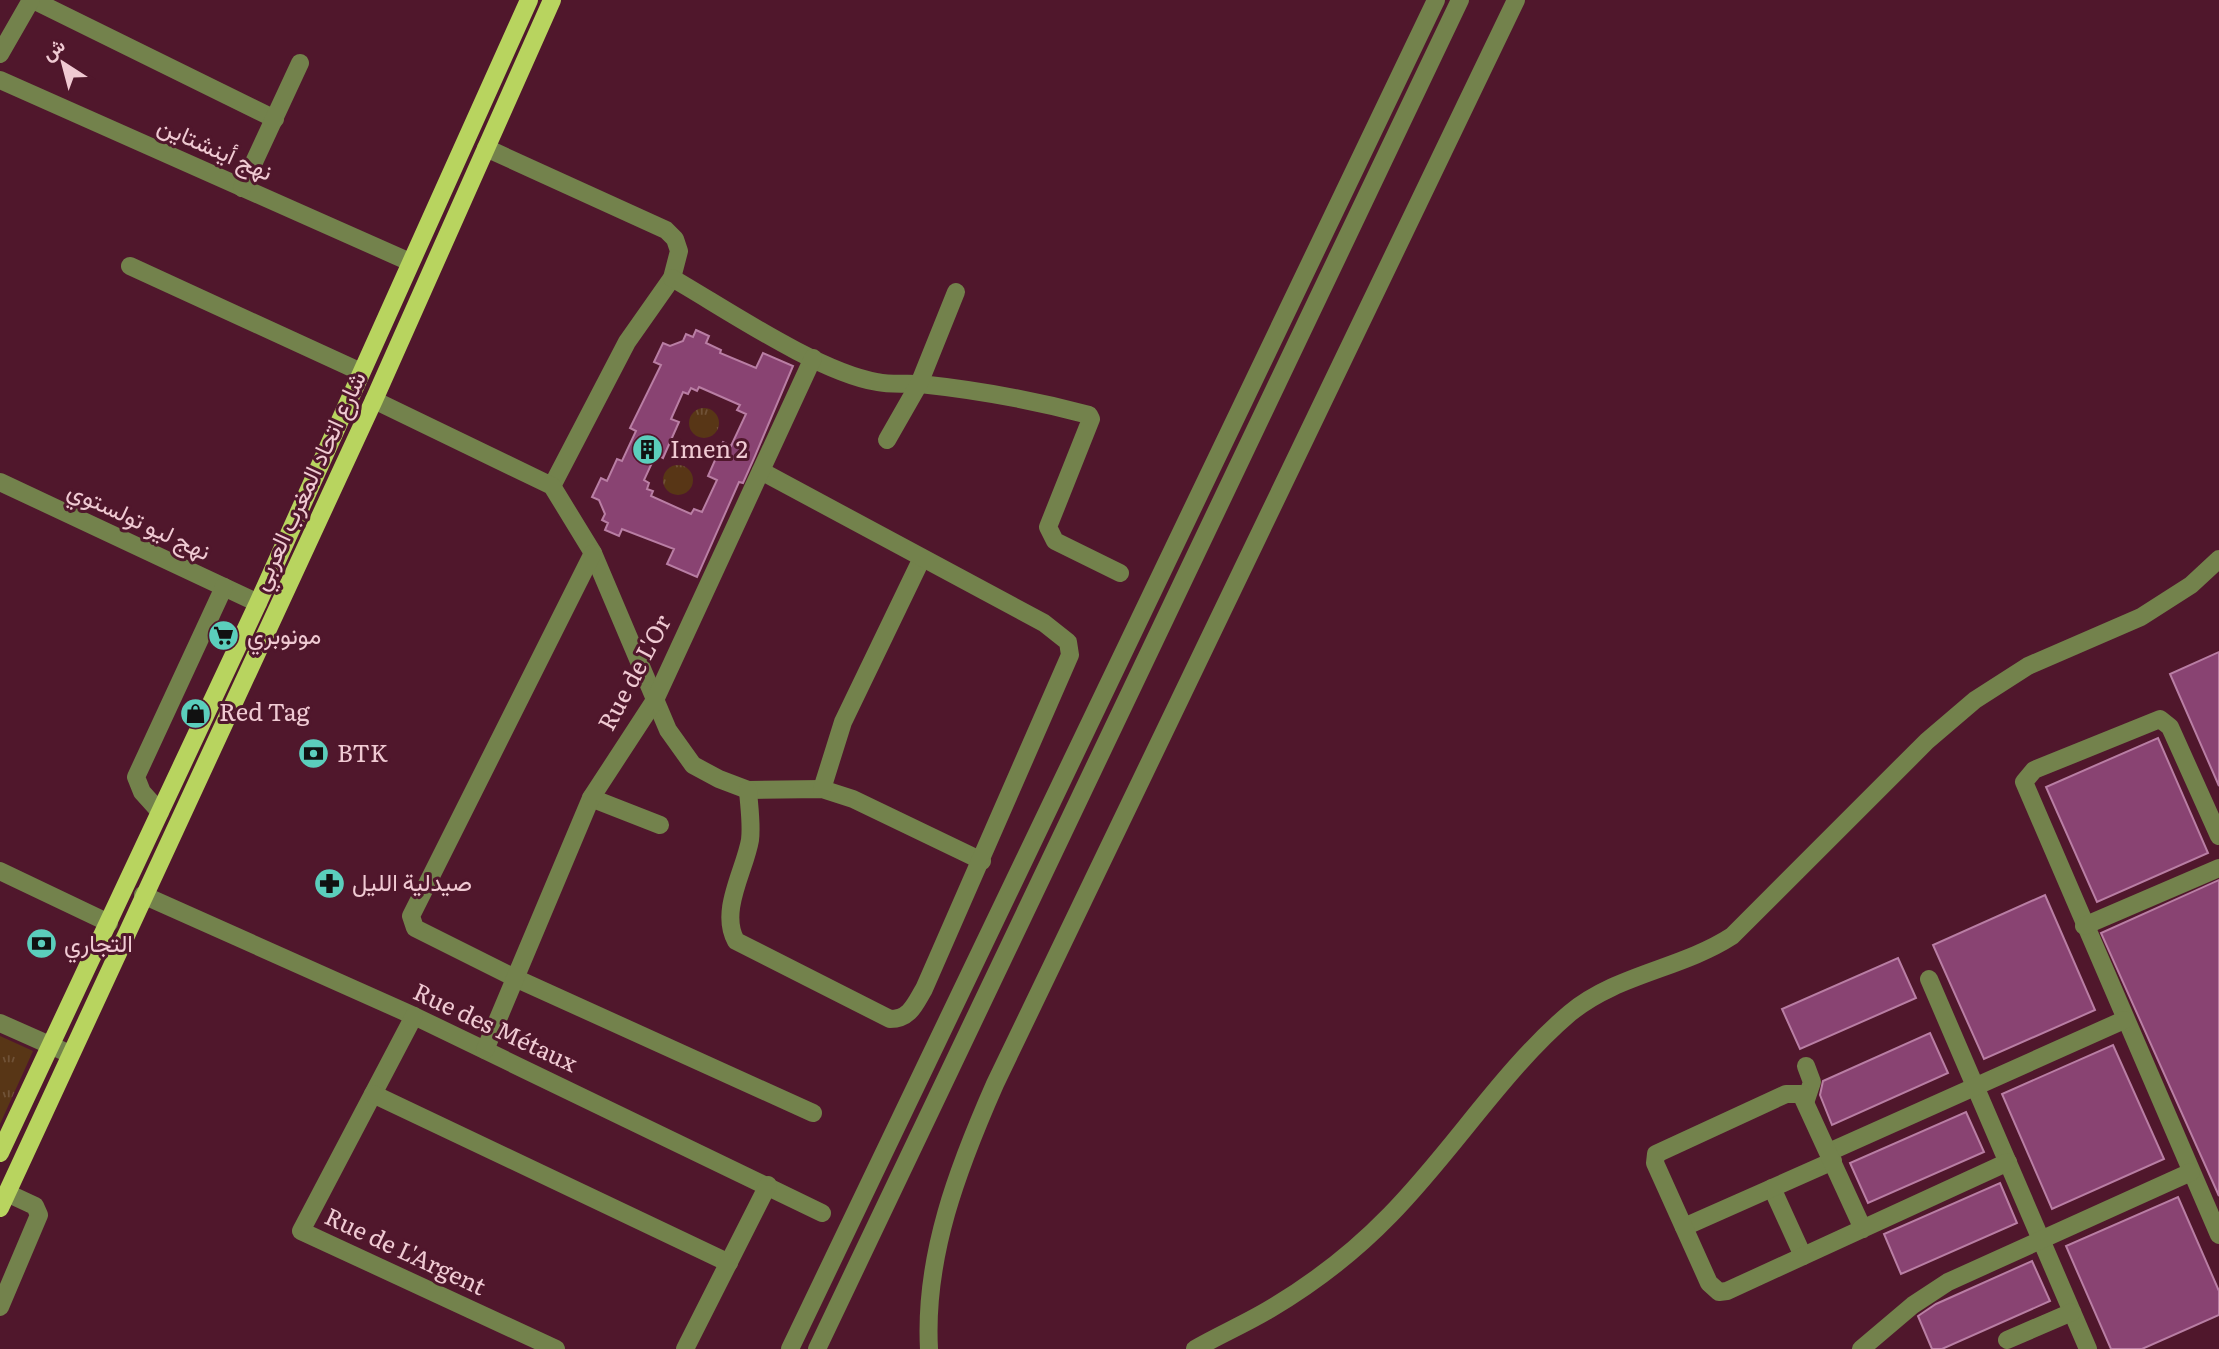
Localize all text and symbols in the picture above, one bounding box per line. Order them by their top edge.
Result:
north arrow [28,28,98,98]
text: ش [35,30,70,66]
street label: نهج أينشتاين [152,106,279,189]
street label: شارع اتحاد المغرب العربي [241,365,376,597]
place label: Imen 2 [670,430,748,465]
building icon: Imen 2 [630,433,664,467]
street label: نهج ليو تولستوي [61,470,217,571]
street label: Rue de L'Or [588,607,678,736]
place label: مونوبري [247,616,321,655]
supermarket icon: مونوبري [207,619,241,653]
place label: Red Tag [219,693,311,728]
shop icon: Red Tag [179,696,213,730]
place label: BTK [337,734,388,769]
bank icon: BTK [297,737,331,771]
place label: صيدلية الليل [352,863,472,898]
pharmacy icon: صيدلية الليل [312,866,346,900]
place label: التجاري [64,924,133,963]
bank icon: التجاري [24,927,58,961]
street label: Rue des Métaux [408,972,584,1079]
street label: Rue de L'Argent [320,1197,493,1303]

